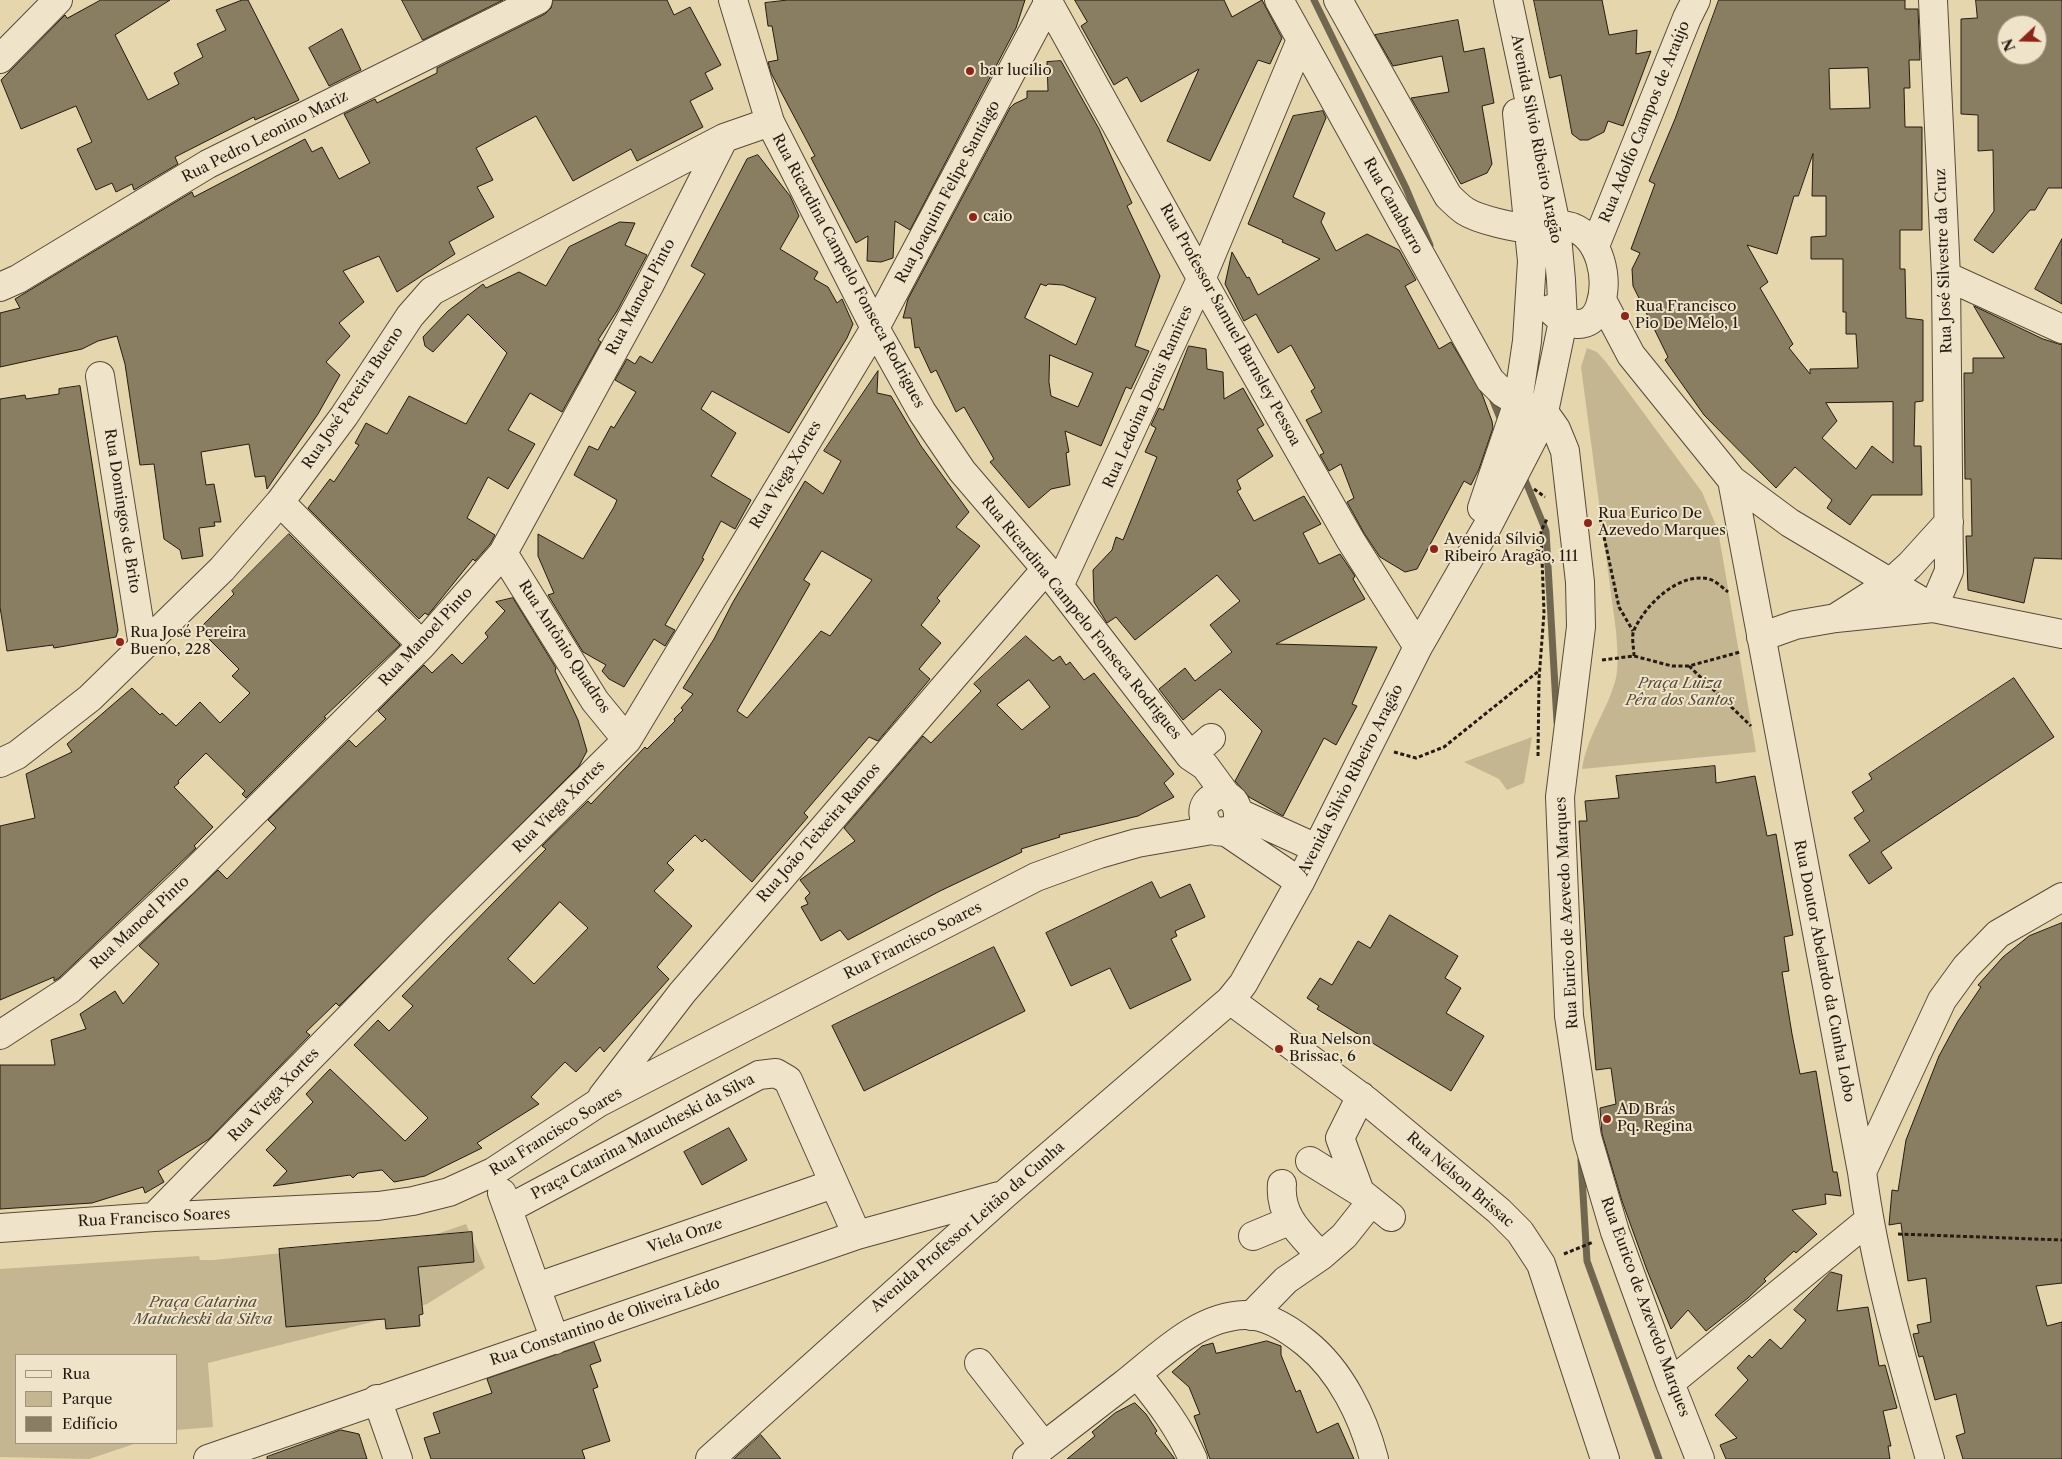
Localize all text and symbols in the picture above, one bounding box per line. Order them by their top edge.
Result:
north arrow [1997,15,2047,65]
street label: Rua Adolfo Campos de Araújo [1596,19,1694,225]
street label: Avenida Silvio Ribeiro Aragão [1507,33,1565,245]
text: N [1998,36,2020,54]
place label: bar lucilio [980,62,1052,80]
marker: bar lucilio [964,65,976,77]
street label: Rua Pedro Leonino Mariz [179,87,351,187]
street label: Rua Joaquim Felipe Santiago [892,98,1004,286]
street label: Rua Ricardina Campelo Fonseca Rodrigues [768,131,928,411]
street label: Rua Canabarro [1359,155,1427,257]
street label: Rua José Silvestre da Cruz [1932,168,1956,354]
street label: Rua Professor Samuel Barnsley Pessoa [1156,201,1304,449]
place label: caio [983,208,1013,226]
marker: caio [967,211,979,223]
street label: Rua Manoel Pinto [603,236,679,358]
place label: Rua Francisco Pio De Melo, 1 [1635,298,1738,333]
street label: Rua Ledoina Denis Ramires [1100,303,1196,491]
marker: Rua Francisco Pio De Melo, 1 [1619,310,1631,322]
street label: Rua José Pereira Bueno [299,324,407,472]
street label: Rua Viega Xortes [747,418,825,532]
street label: Rua Domingos de Brito [100,427,144,595]
street label: Rua Ricardina Campelo Fonseca Rodrigues [977,493,1185,743]
place label: Rua Eurico De Azevedo Marques [1598,505,1726,540]
marker: Rua Eurico De Azevedo Marques [1582,517,1594,529]
place label: Avenida Sílvio Ribeiro Aragão, 111 [1444,531,1578,566]
marker: Avenida Sílvio Ribeiro Aragão, 111 [1428,543,1440,555]
street label: Rua Antônio Quadros [514,577,614,717]
street label: Rua Manoel Pinto [375,584,477,690]
place label: Rua José Pereira Bueno, 228 [130,624,247,659]
marker: Rua José Pereira Bueno, 228 [114,636,126,648]
park label: Praça Luiza Pêra dos Santos [1626,675,1734,710]
street label: Avenida Silvio Ribeiro Aragão [1295,681,1407,879]
street label: Rua Viega Xortes [509,757,609,857]
street label: Rua João Teixeira Ramos [754,760,884,906]
street label: Rua Eurico de Azevedo Marques [1552,796,1582,1030]
street label: Rua Doutor Abelardo da Cunha Lobo [1790,838,1858,1104]
street label: Rua Manoel Pinto [87,872,193,974]
street label: Rua Francisco Soares [841,898,985,984]
place label: Rua Nelson Brissac, 6 [1289,1031,1371,1066]
marker: Rua Nelson Brissac, 6 [1273,1043,1285,1055]
street label: Rua Viega Xortes [225,1045,323,1145]
street label: Praça Catarina Matucheski da Silva [528,1070,758,1204]
street label: Rua Francisco Soares [487,1084,625,1180]
place label: AD Brás Pq. Regina [1617,1101,1693,1136]
marker: AD Brás Pq. Regina [1601,1113,1613,1125]
street label: Rua Nélson Brissac [1403,1129,1517,1231]
street label: Avenida Professor Leitão da Cunha [868,1138,1068,1316]
street label: Rua Eurico de Azevedo Marques [1597,1195,1693,1419]
street label: Rua Francisco Soares [77,1205,231,1231]
street label: Viela Onze [645,1215,725,1257]
street label: Rua Constantino de Oliveira Lêdo [488,1274,722,1370]
park label: Praça Catarina Matucheski da Silva [134,1294,272,1329]
legend [15,1354,178,1444]
text: Rua [62,1364,90,1383]
text: Parque [62,1389,112,1408]
text: Edifício [62,1414,118,1433]

